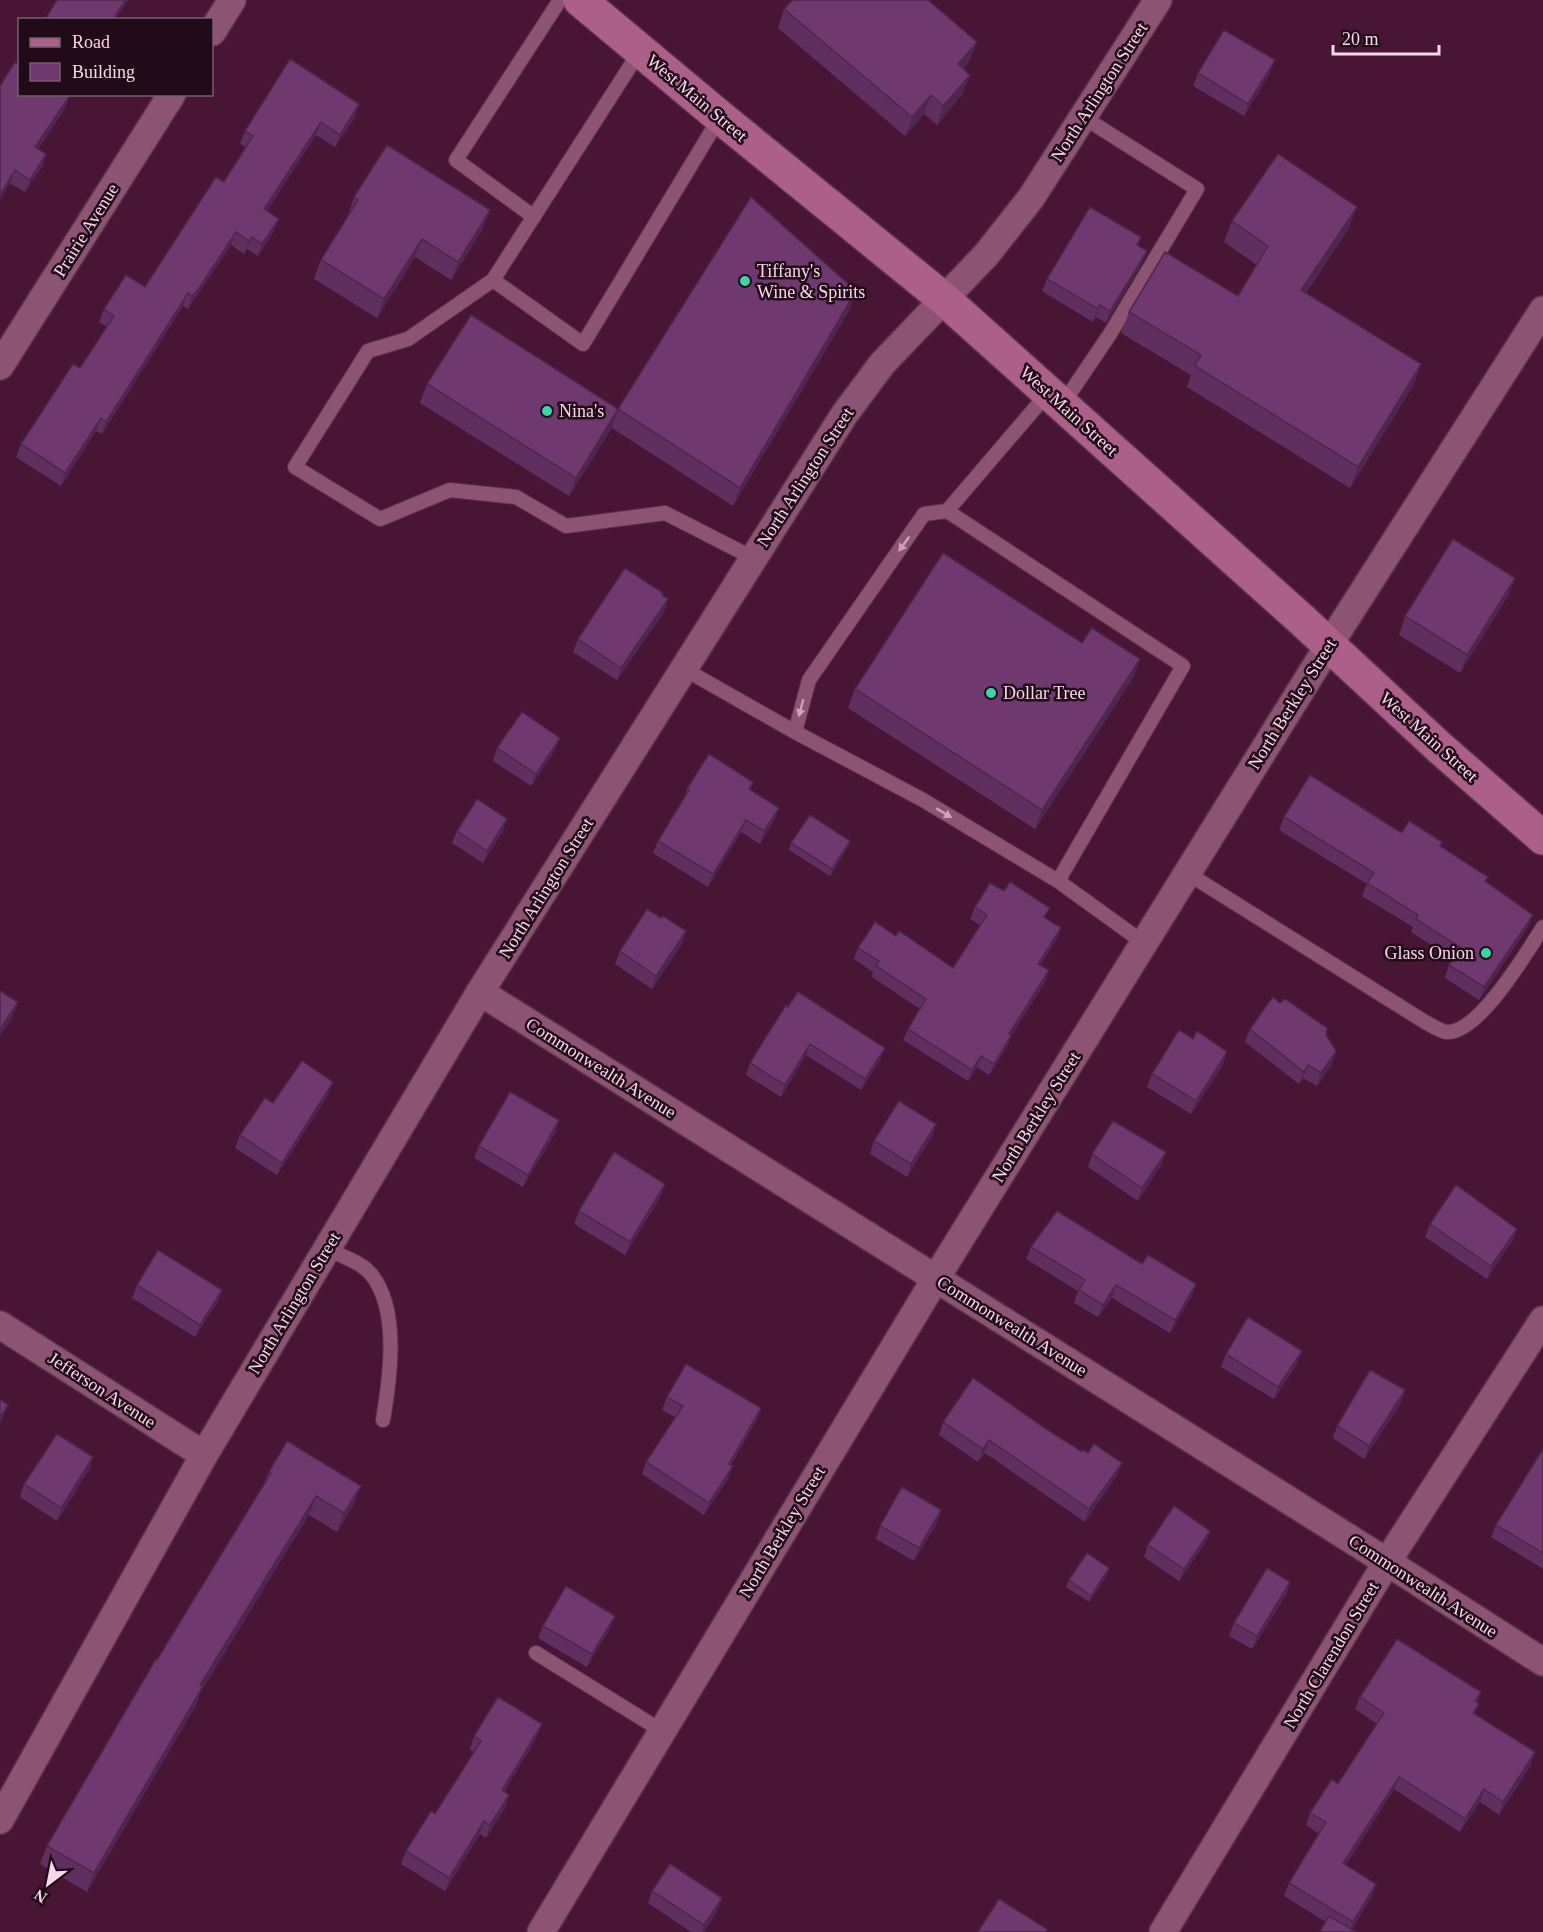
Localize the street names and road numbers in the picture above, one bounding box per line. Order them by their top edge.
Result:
street label: North Arlington Street [1047,19,1151,165]
street label: West Main Street [643,50,751,146]
street label: Prairie Avenue [49,180,123,280]
street label: West Main Street [1016,362,1122,460]
street label: North Arlington Street [753,404,857,550]
street label: North Berkley Street [1244,635,1340,773]
street label: West Main Street [1376,688,1482,786]
street label: North Arlington Street [495,814,597,962]
street label: Commonwealth Avenue [522,1014,680,1122]
street label: North Berkley Street [988,1048,1084,1186]
street label: North Arlington Street [244,1228,344,1378]
street label: Commonwealth Avenue [933,1272,1091,1380]
street label: Jefferson Avenue [45,1348,159,1432]
street label: North Berkley Street [735,1463,829,1601]
street label: Commonwealth Avenue [1345,1530,1501,1642]
street label: North Clarendon Street [1279,1578,1383,1732]

